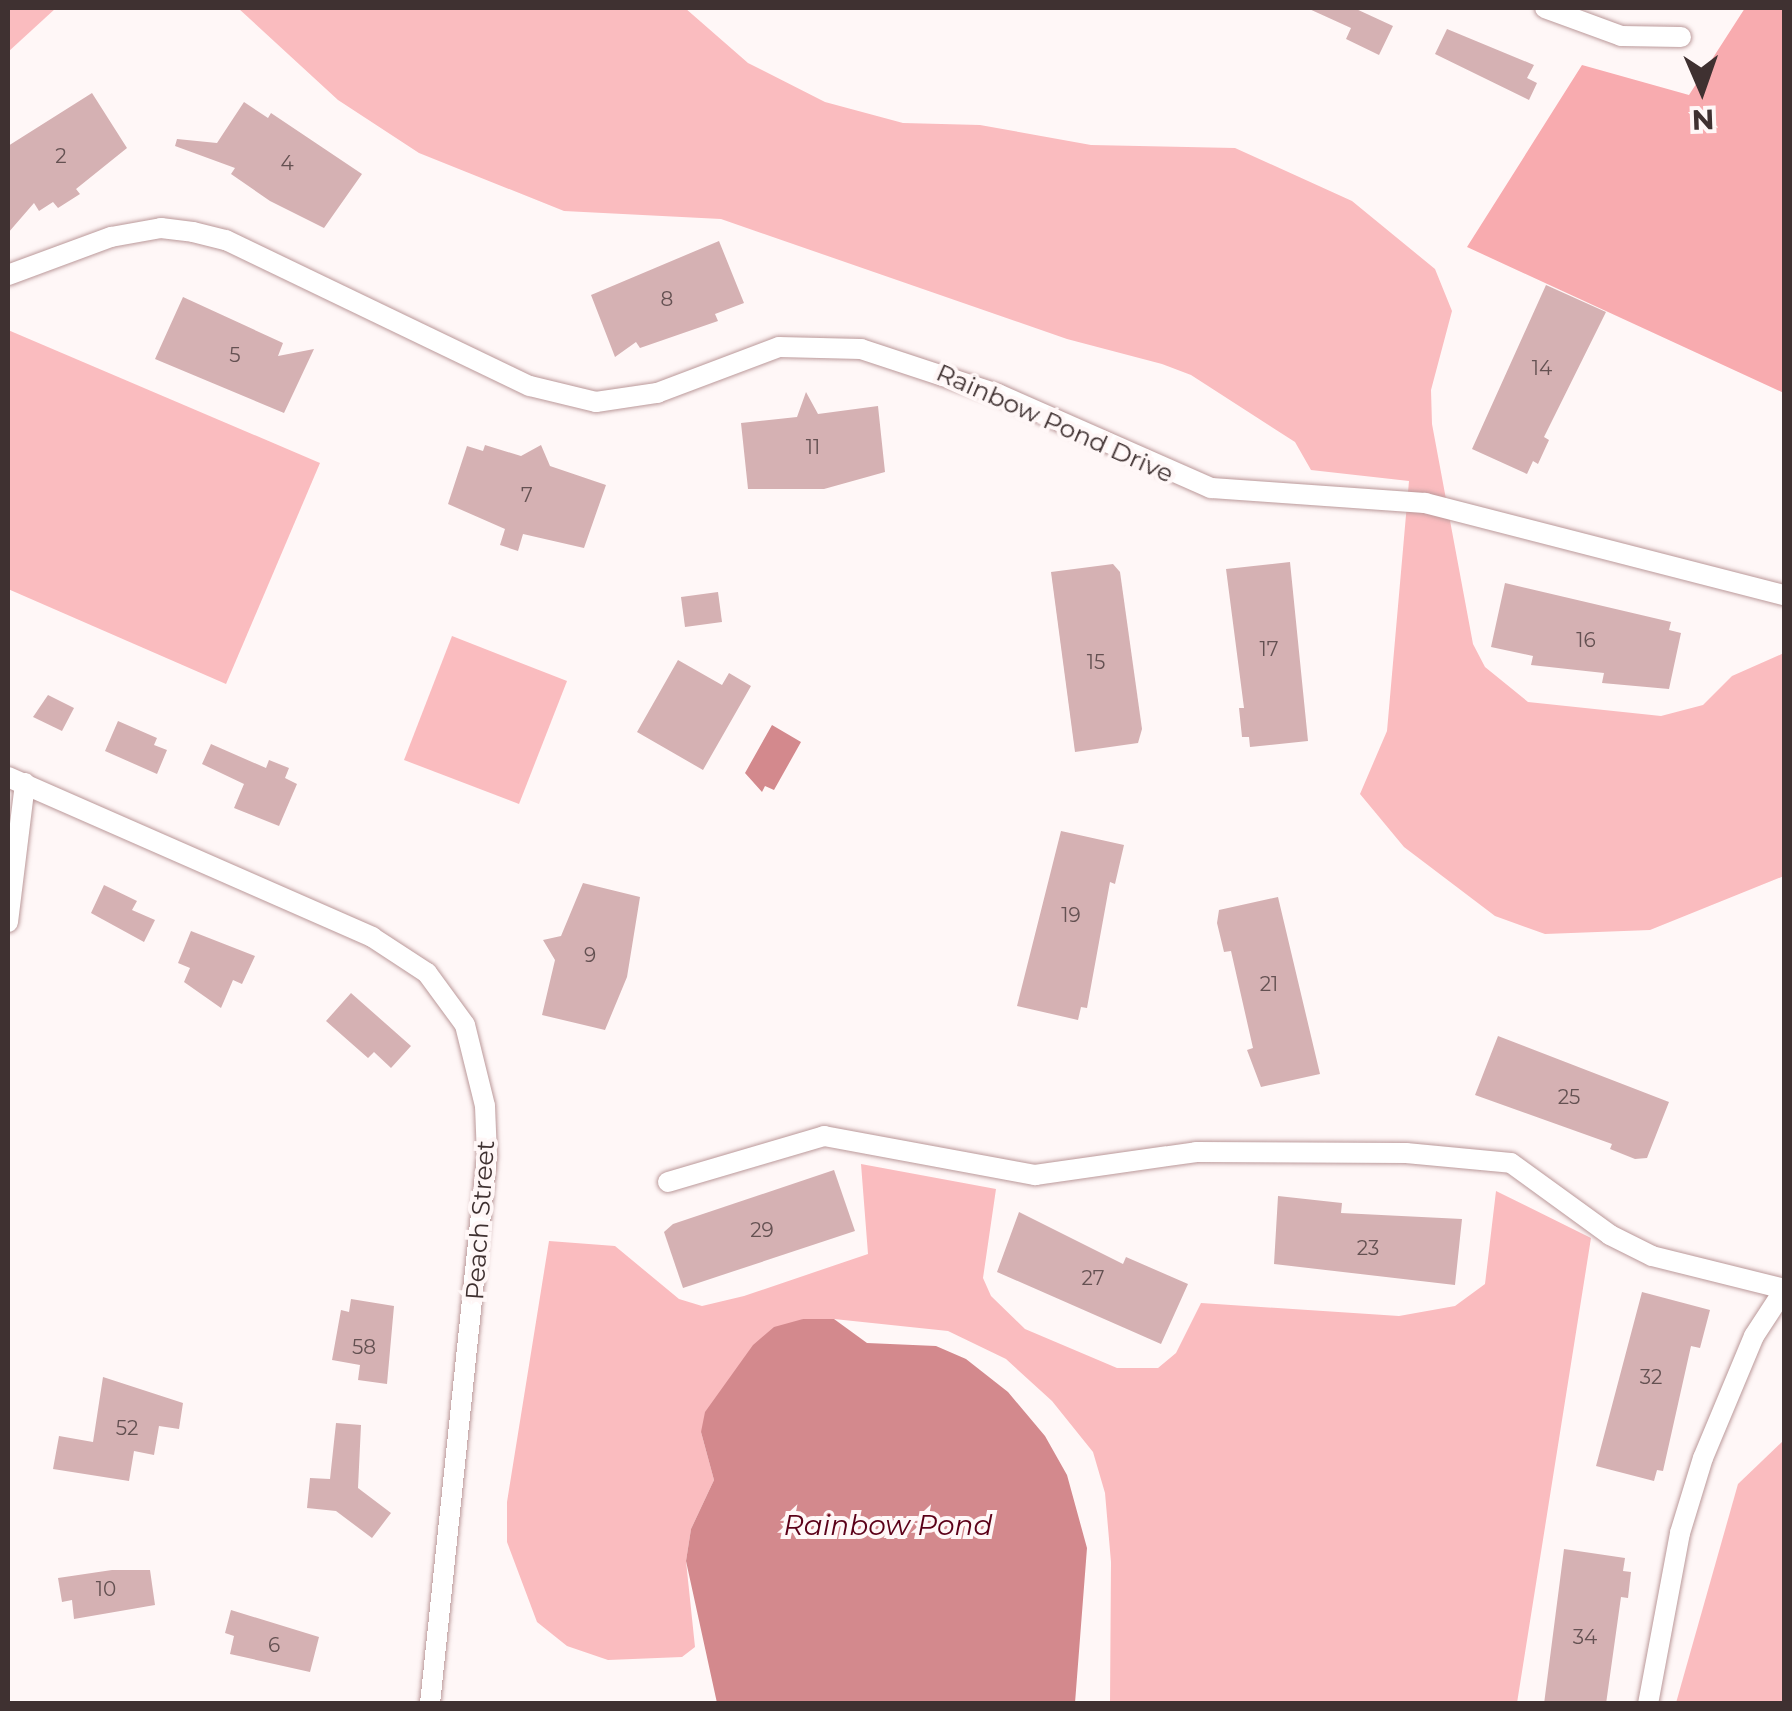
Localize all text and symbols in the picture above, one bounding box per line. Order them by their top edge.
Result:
north arrow [1652,40,1752,140]
text: N [1691,103,1715,137]
house number: 2 [55,144,67,168]
house number: 4 [280,151,294,175]
house number: 8 [661,287,673,311]
house number: 5 [229,343,241,367]
house number: 14 [1532,356,1552,380]
street label: Rainbow Pond Drive [932,357,1178,489]
house number: 11 [806,435,820,459]
house number: 7 [521,483,533,507]
house number: 16 [1576,628,1596,652]
house number: 17 [1260,637,1278,661]
house number: 15 [1087,650,1105,674]
house number: 19 [1061,903,1081,927]
house number: 9 [584,943,596,967]
house number: 21 [1260,972,1278,996]
house number: 25 [1558,1085,1580,1109]
street label: Peach Street [459,1139,501,1301]
house number: 29 [750,1218,774,1242]
house number: 23 [1357,1236,1379,1260]
house number: 27 [1081,1266,1105,1290]
house number: 58 [352,1335,376,1359]
house number: 32 [1640,1365,1662,1389]
house number: 52 [116,1416,138,1440]
water label: Rainbow Pond [784,1508,992,1542]
house number: 10 [96,1577,116,1601]
house number: 34 [1573,1625,1597,1649]
house number: 6 [268,1633,280,1657]

